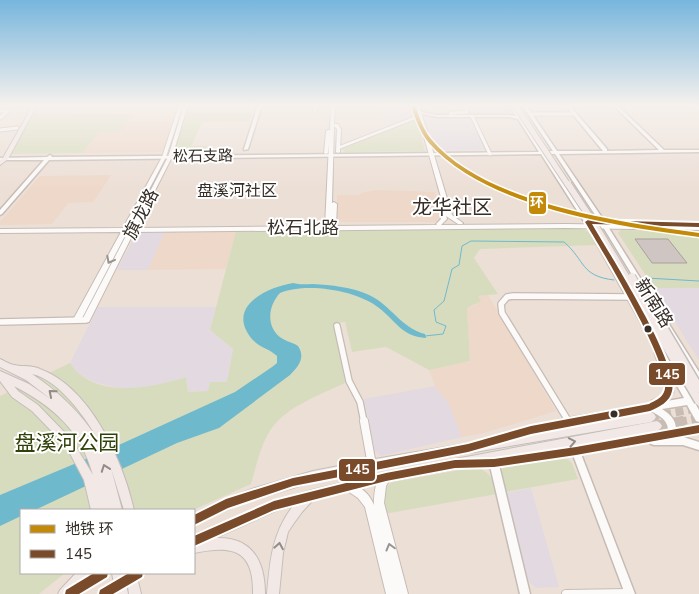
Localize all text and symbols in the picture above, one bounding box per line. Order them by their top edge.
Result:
street label: 松石支路 [173,145,233,167]
district label: 盘溪河社区 [197,180,277,202]
street label: 旗龙路 [118,184,164,244]
line badge: 环 [528,191,547,215]
text: 环 [530,193,544,212]
district label: 龙华社区 [412,194,492,221]
street label: 松石北路 [267,216,339,240]
one-way arrow [106,254,116,263]
street label: 新南路 [630,274,678,332]
unlabelled marker [643,324,653,334]
line badge: 145 [648,362,686,386]
text: 145 [654,365,680,384]
one-way arrow [49,390,58,399]
unlabelled marker [609,409,619,419]
park label: 盘溪河公园 [15,429,120,457]
one-way arrow [567,437,576,448]
line badge: 145 [338,458,376,482]
text: 145 [344,460,370,479]
one-way arrow [101,464,111,473]
legend [20,509,195,574]
text: 地铁 环 [65,519,114,539]
one-way arrow [273,541,283,550]
one-way arrow [385,542,396,551]
text: 145 [65,544,92,564]

